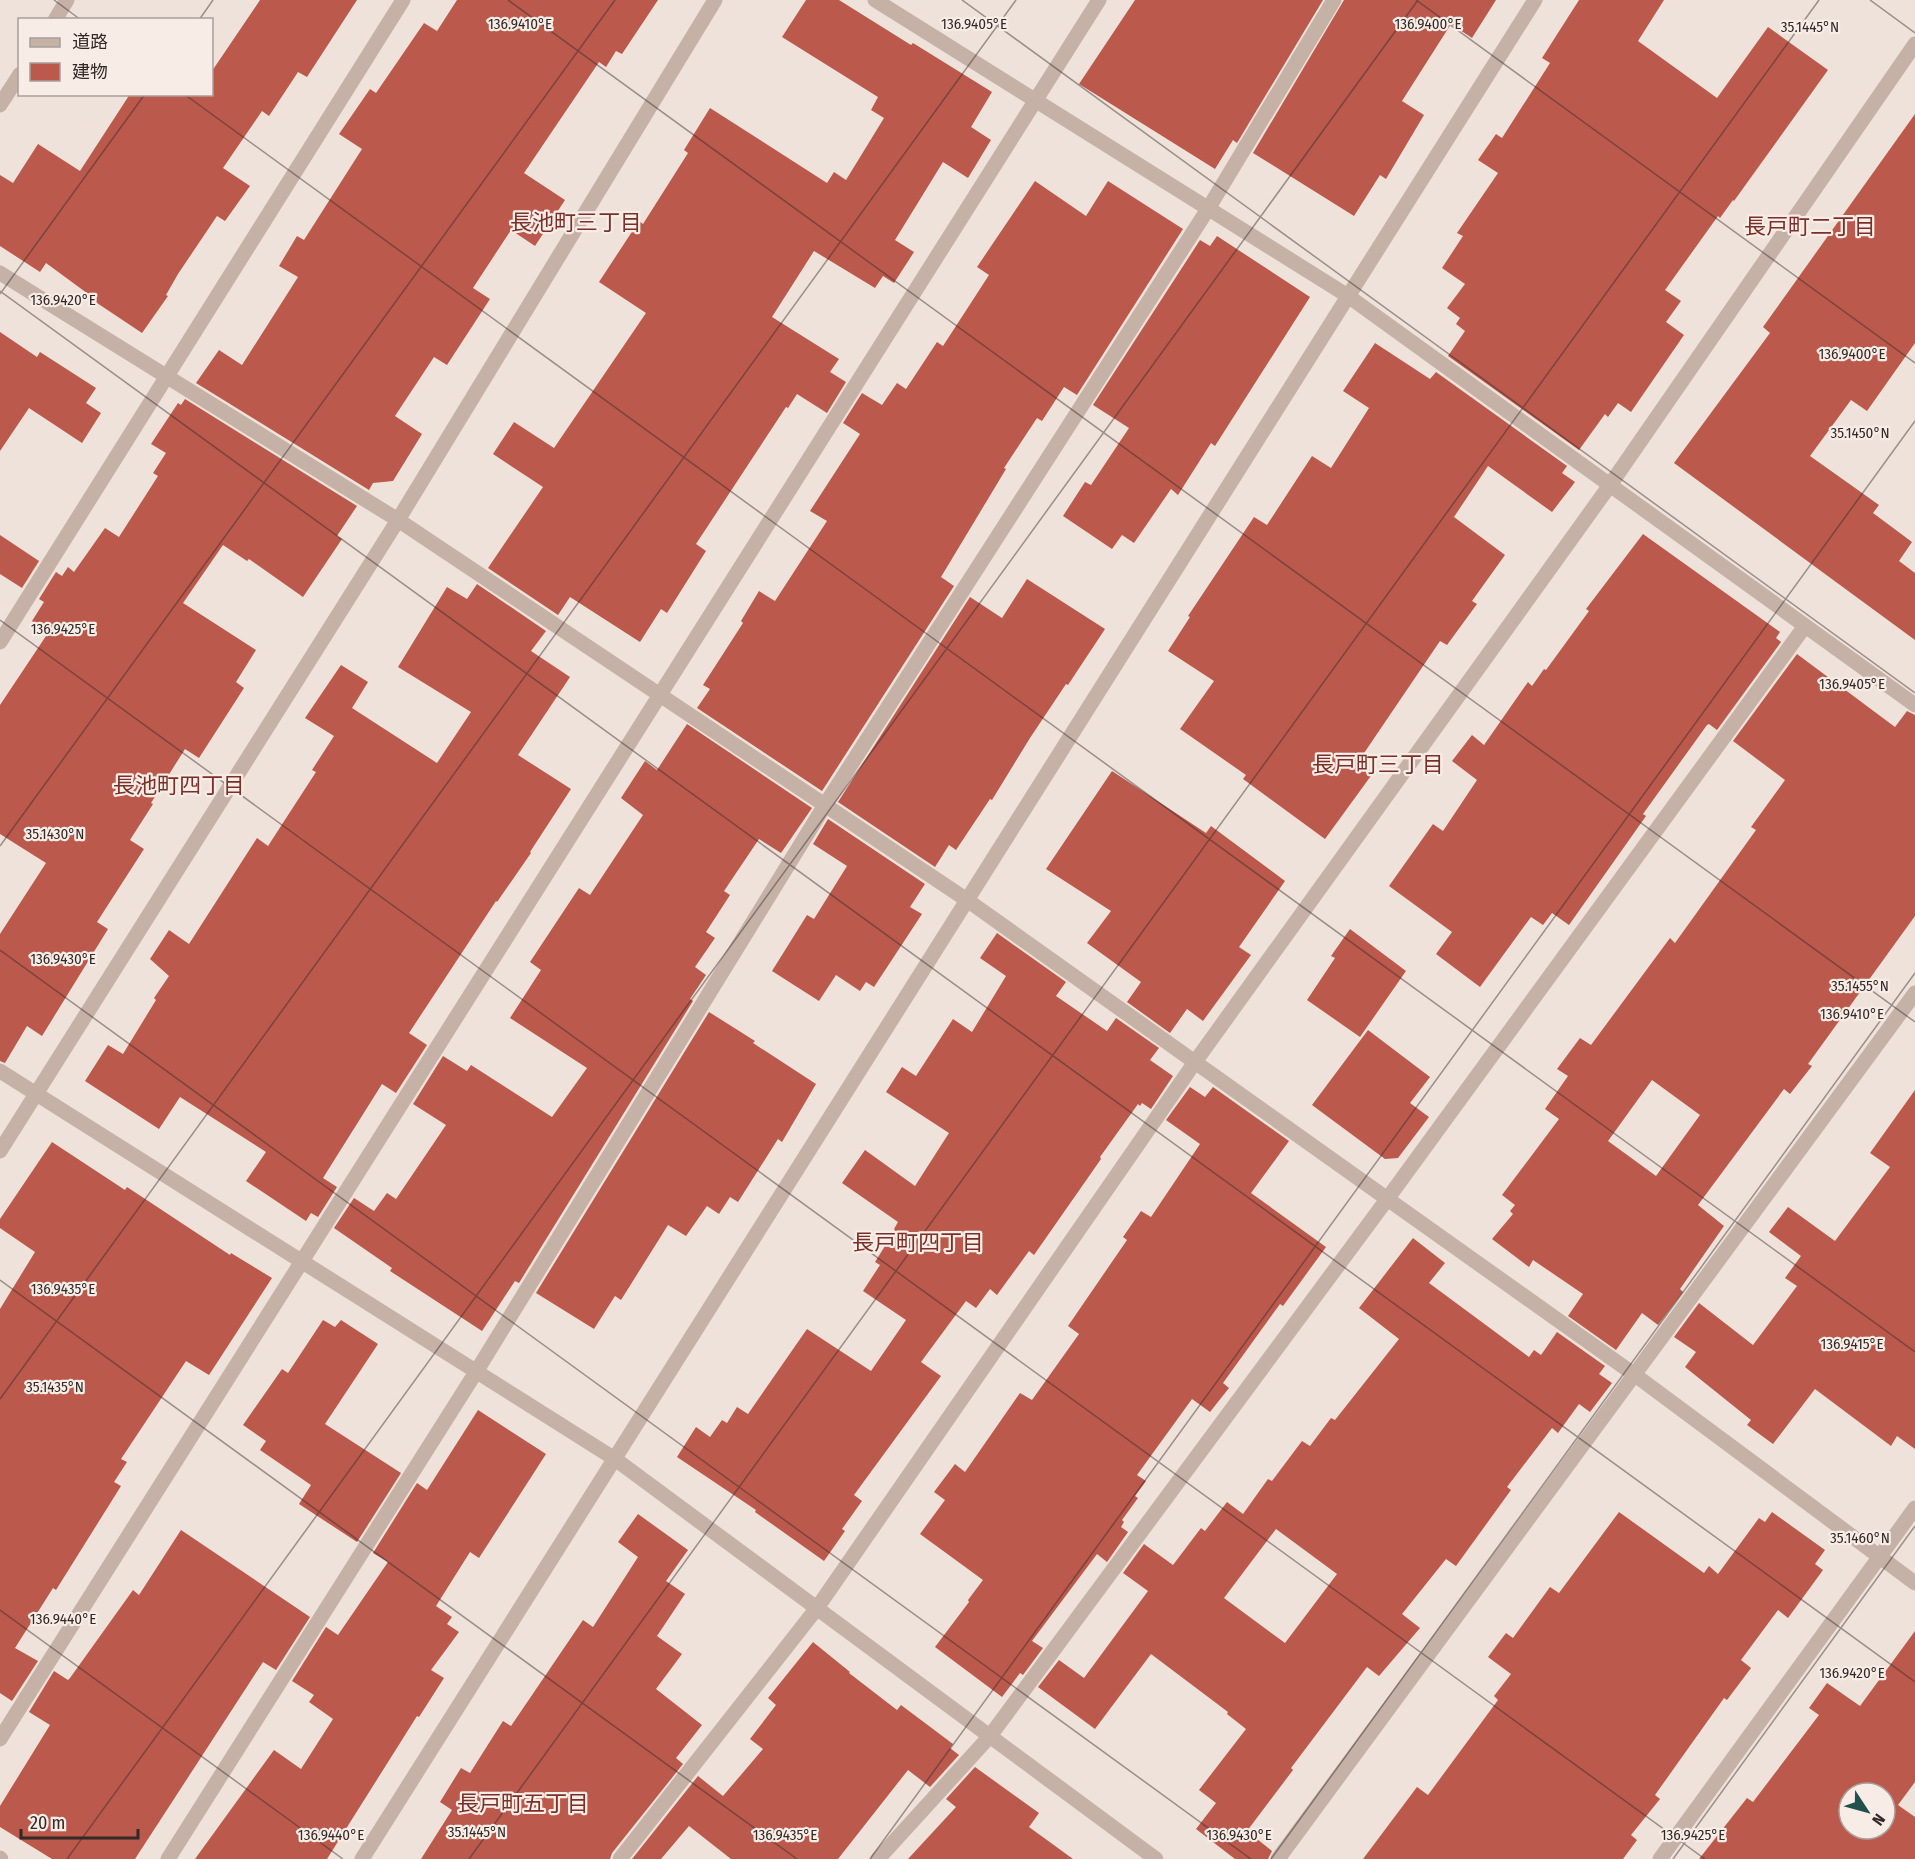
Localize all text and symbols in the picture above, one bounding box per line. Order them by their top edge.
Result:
text: 136.9410°E [488,15,552,33]
text: 136.9405°E [941,15,1007,33]
text: 136.9400°E [1395,15,1462,33]
legend [18,18,213,96]
text: 35.1445°N [1781,18,1839,36]
text: 道路 [72,31,108,53]
text: 建物 [72,61,108,83]
district label: 長池町三丁目 [510,209,642,236]
district label: 長戸町二丁目 [1744,213,1876,240]
text: 136.9420°E [30,291,96,309]
text: 136.9400°E [1819,345,1886,363]
text: 35.1450°N [1830,424,1890,442]
text: 136.9425°E [31,620,95,638]
text: 136.9405°E [1819,675,1885,693]
district label: 長戸町三丁目 [1312,751,1444,778]
district label: 長池町四丁目 [113,772,245,799]
text: 35.1430°N [26,825,84,843]
text: 136.9430°E [30,950,96,968]
text: 35.1455°N [1831,977,1889,995]
text: 136.9410°E [1820,1005,1884,1023]
district label: 長戸町四丁目 [852,1229,984,1256]
text: 136.9435°E [31,1280,95,1298]
text: 136.9415°E [1820,1335,1884,1353]
text: 35.1435°N [26,1378,84,1396]
text: 35.1460°N [1830,1529,1890,1547]
text: 136.9440°E [30,1610,96,1628]
text: 136.9420°E [1819,1664,1885,1682]
north arrow [1837,1781,1897,1841]
district label: 長戸町五丁目 [457,1790,589,1817]
scale bar [21,1802,138,1840]
text: N [1868,1810,1889,1829]
text: 20 m [30,1812,65,1834]
text: 35.1445°N [448,1823,506,1841]
text: 136.9440°E [298,1826,364,1844]
text: 136.9435°E [753,1826,817,1844]
text: 136.9430°E [1206,1826,1272,1844]
text: 136.9425°E [1661,1826,1725,1844]

